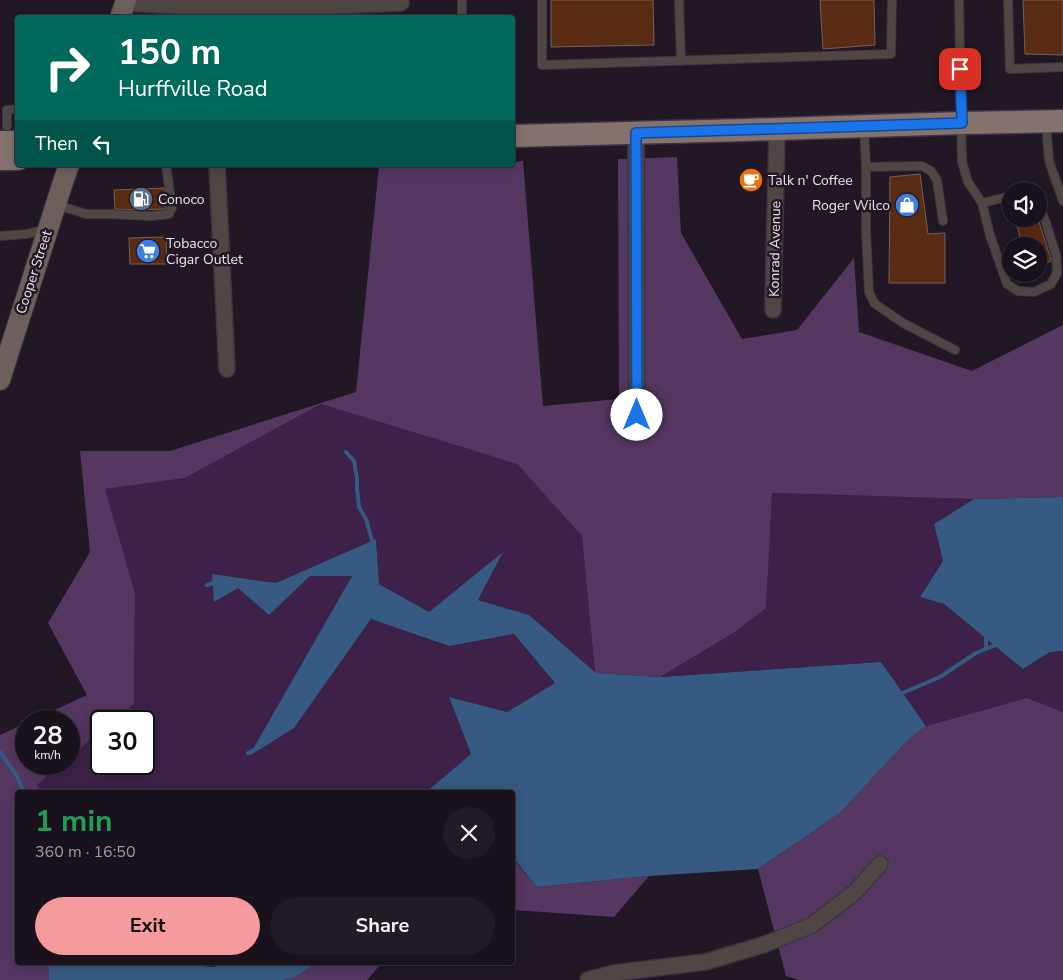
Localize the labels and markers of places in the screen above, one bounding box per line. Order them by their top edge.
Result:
pin [939,48,981,90]
cafe icon: Talk n' Coffee [738,167,764,193]
place label: Talk n' Coffee [768,171,853,190]
fuel station icon: Conoco [128,186,154,212]
place label: Conoco [158,190,205,209]
shop icon: Roger Wilco [894,192,920,218]
place label: Roger Wilco [812,196,890,215]
place label: Tobacco Cigar Outlet [166,234,243,269]
supermarket icon: Tobacco Cigar Outlet [135,238,161,264]

